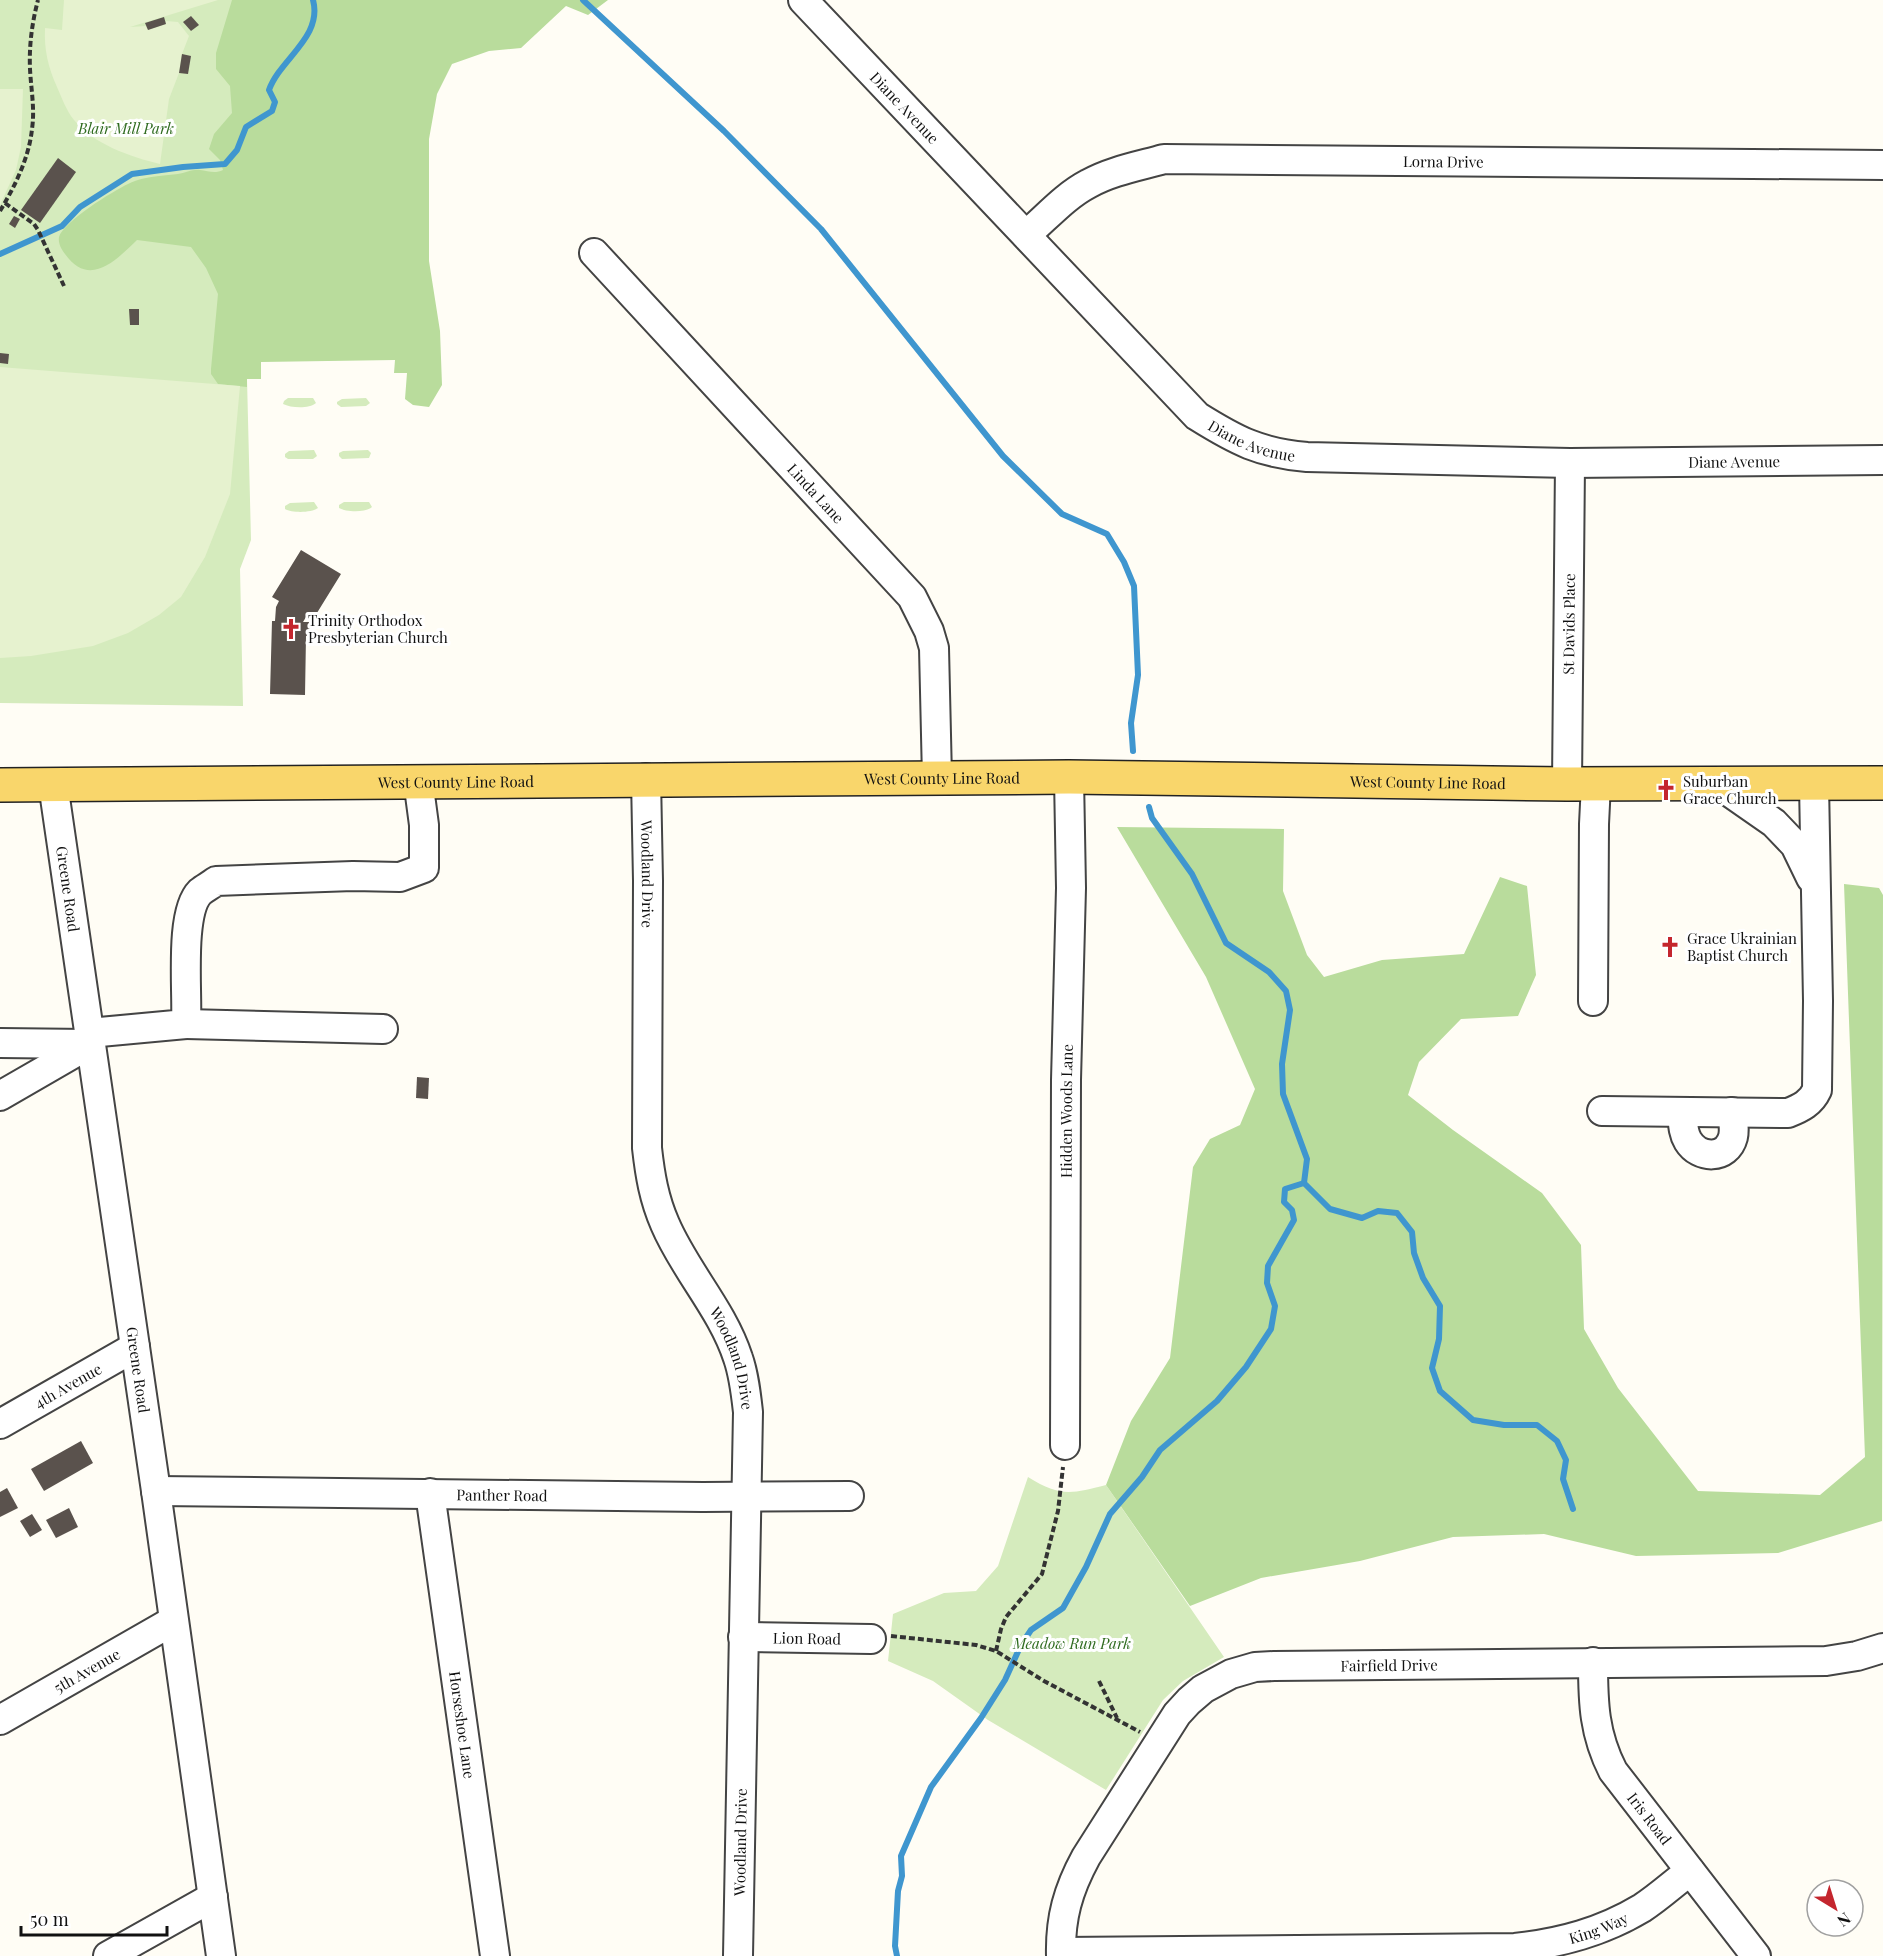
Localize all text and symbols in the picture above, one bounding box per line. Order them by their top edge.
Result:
street label: Diane Avenue [866,67,944,148]
park label: Blair Mill Park [77,118,174,138]
street label: Lorna Drive [1403,151,1484,172]
street label: Diane Avenue [1205,415,1297,466]
street label: Diane Avenue [1688,451,1780,472]
street label: Linda Lane [783,459,849,527]
street label: St Davids Place [1558,573,1579,675]
place label: Trinity Orthodox Presbyterian Church [308,610,448,647]
church icon: Trinity Orthodox Presbyterian Church [279,617,303,641]
street label: West County Line Road [863,767,1020,789]
street label: West County Line Road [377,771,534,792]
street label: West County Line Road [1349,771,1506,793]
place label: Suburban Grace Church [1683,771,1777,808]
church icon: Suburban Grace Church [1654,778,1678,802]
street label: Woodland Drive [637,819,658,928]
street label: Greene Road [52,845,84,933]
place label: Grace Ukrainian Baptist Church [1687,928,1797,965]
church icon: Grace Ukrainian Baptist Church [1658,935,1682,959]
street label: Hidden Woods Lane [1056,1044,1077,1178]
street label: Woodland Drive [705,1302,758,1411]
street label: Greene Road [122,1326,155,1414]
street label: 4th Avenue [31,1358,105,1412]
street label: Panther Road [456,1484,548,1505]
street label: Lion Road [773,1627,842,1649]
park label: Meadow Run Park [1012,1633,1131,1653]
street label: 5th Avenue [50,1643,124,1697]
street label: Fairfield Drive [1340,1655,1438,1675]
street label: Horseshoe Lane [445,1670,480,1780]
street label: Woodland Drive [729,1788,751,1897]
street label: Iris Road [1623,1788,1676,1849]
north arrow [1805,1878,1865,1938]
scale bar [21,1899,166,1937]
text: 50 m [30,1907,69,1931]
street label: King Way [1566,1907,1632,1948]
text: N [1833,1908,1856,1932]

